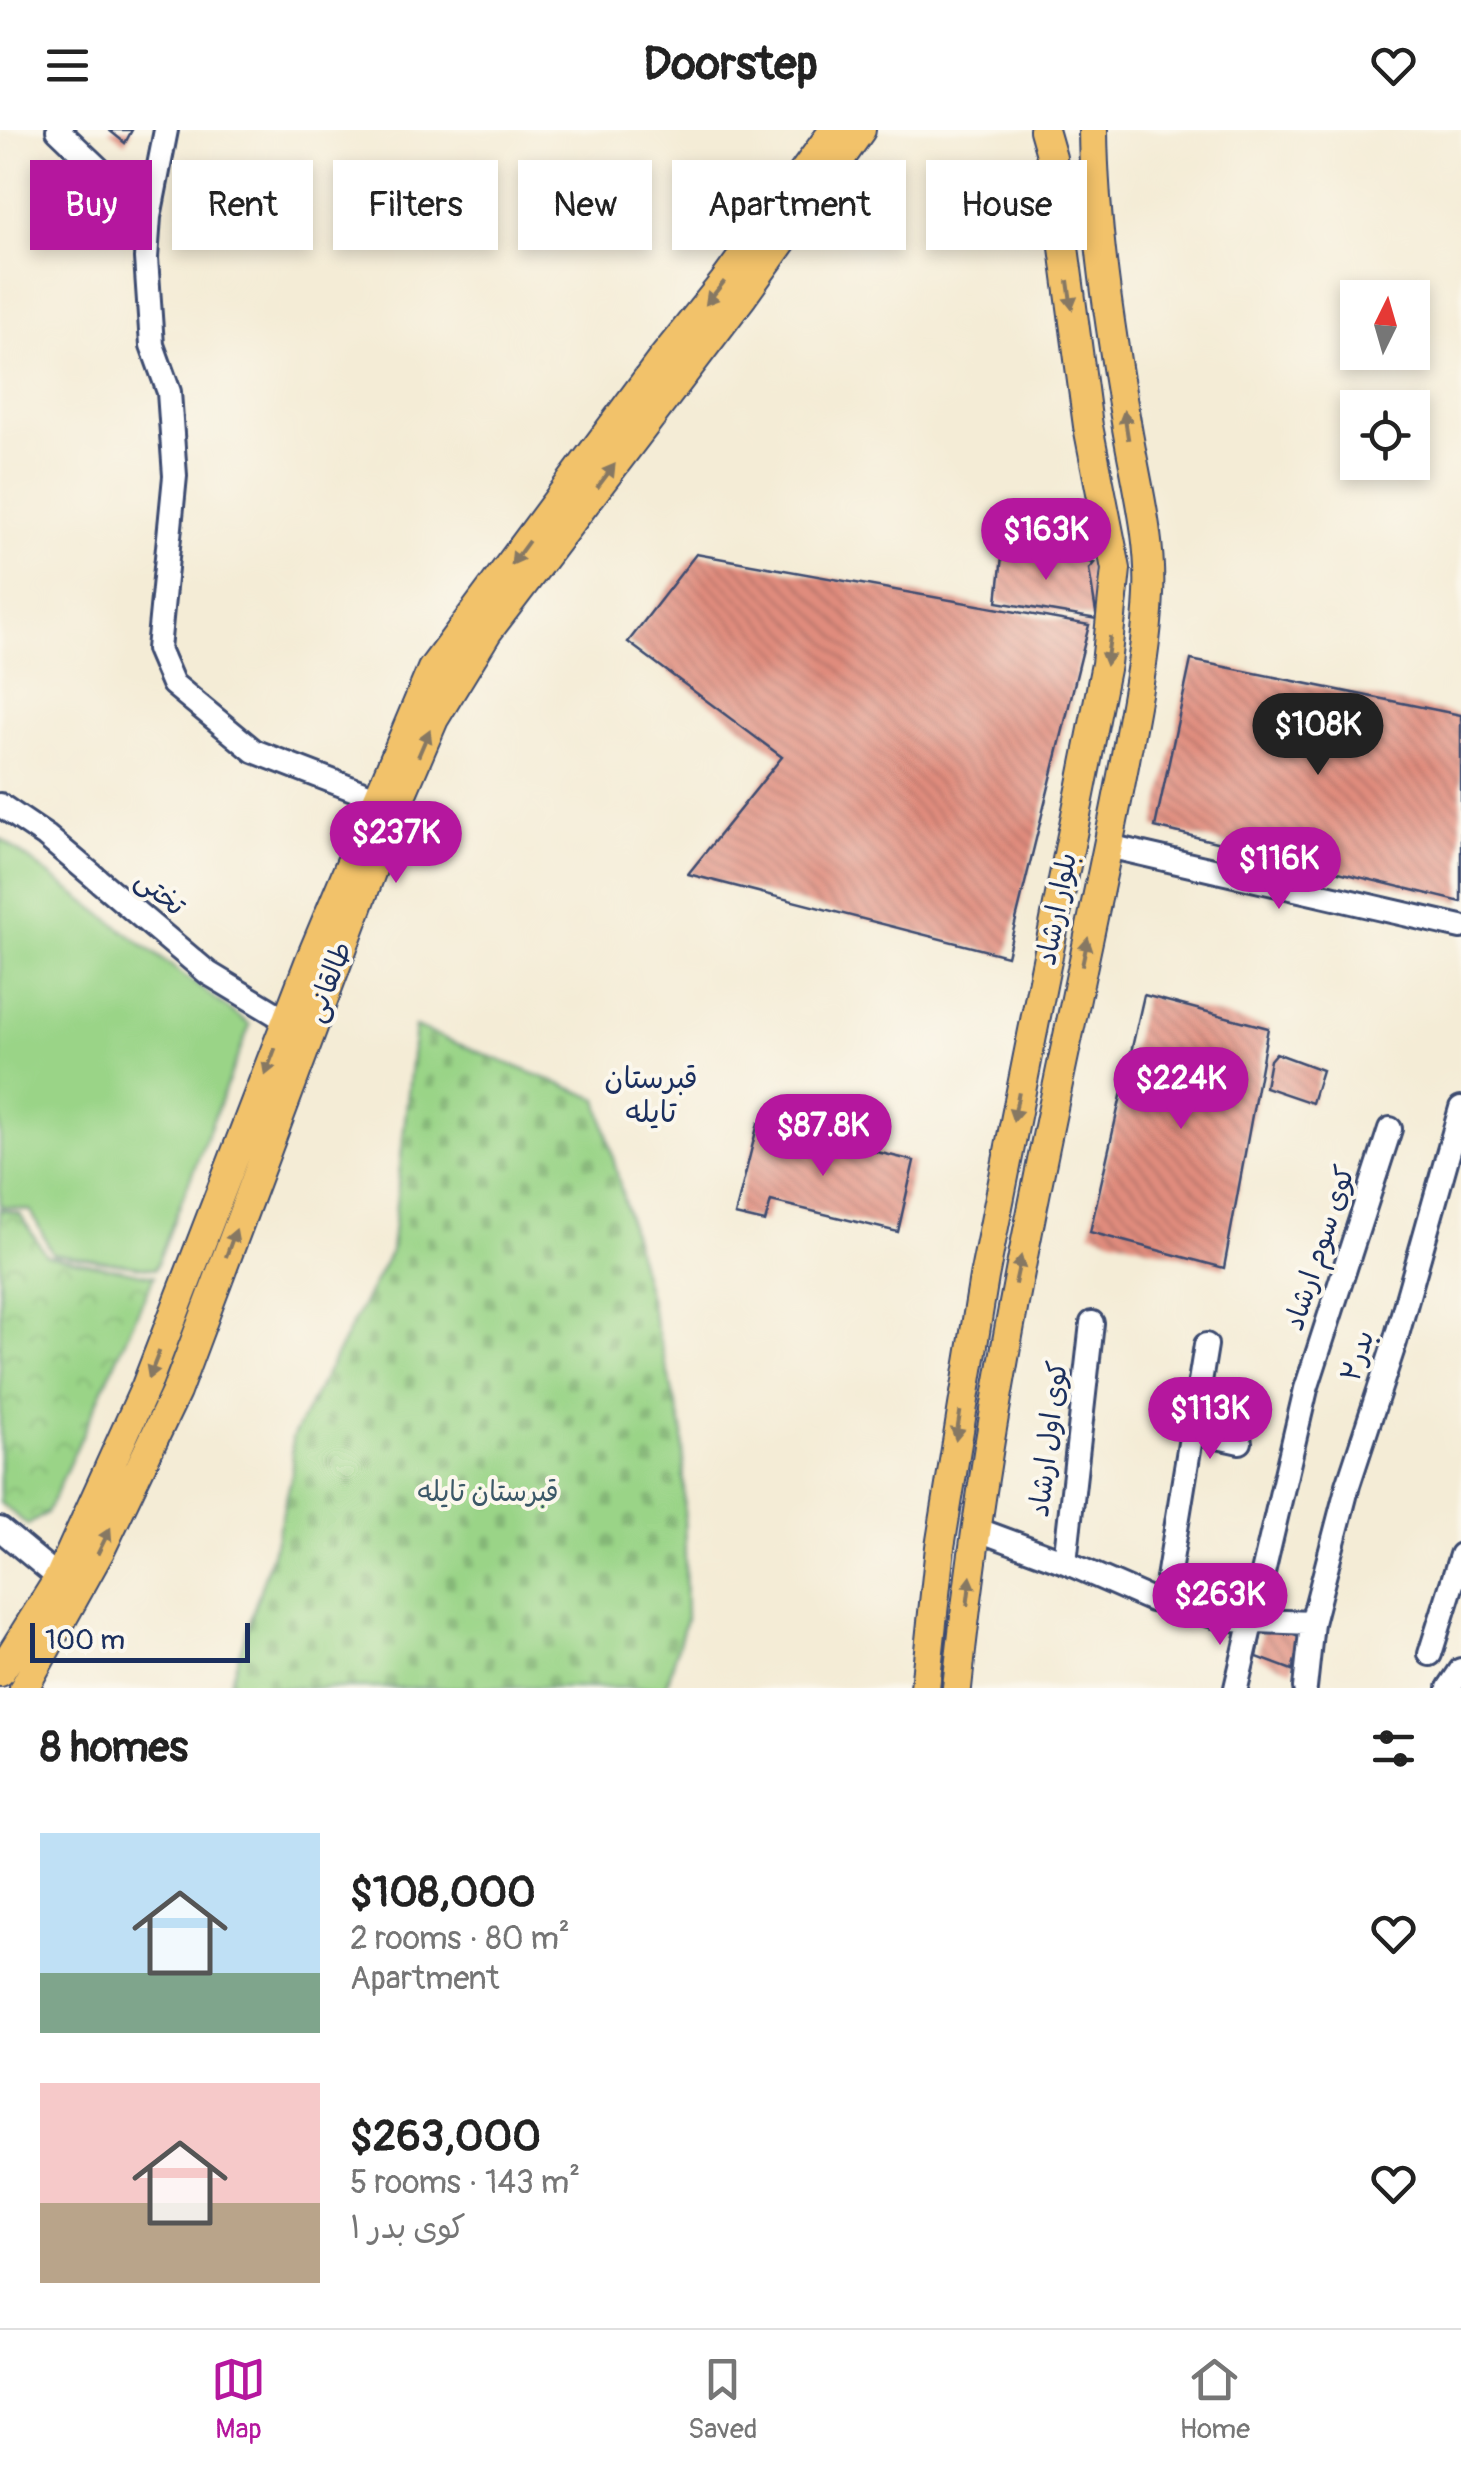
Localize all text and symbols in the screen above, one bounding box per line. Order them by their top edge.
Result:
text: Doorstep [643,37,818,93]
icon: menu [40,38,95,93]
icon: heart [1366,38,1421,93]
chip: Buy [30,160,152,250]
chip: Rent [172,160,313,250]
chip: Filters [333,160,498,250]
chip: New [518,160,652,250]
chip: Apartment [672,160,906,250]
chip: House [926,160,1087,250]
one-way arrow [1062,280,1078,312]
north arrow [1340,280,1430,370]
map controls [1340,280,1430,480]
one-way arrow [705,281,726,306]
button: locate [1340,390,1430,480]
one-way arrow [1118,409,1134,440]
one-way arrow [596,463,617,489]
pin: $163K [976,498,1116,583]
text: $163K [1003,510,1089,550]
one-way arrow [510,540,530,567]
one-way arrow [1100,636,1115,667]
pin: $108K [1248,693,1388,778]
text: $108K [1274,705,1362,745]
one-way arrow [416,728,432,758]
pin: $237K [326,801,466,886]
text: $237K [352,813,440,853]
pin: $116K [1209,827,1349,912]
text: $116K [1239,839,1319,879]
street label: بلوار ارشاد [1029,850,1085,968]
street label: تختی [128,862,193,924]
one-way arrow [1078,936,1094,967]
street label: طالقانی [298,937,360,1027]
one-way arrow [261,1047,277,1077]
pin: $224K [1111,1047,1251,1132]
text: $224K [1136,1059,1226,1099]
district label: قبرستان تایله [604,1060,698,1131]
one-way arrow [1008,1092,1024,1123]
pin: $87.8K [742,1094,904,1179]
text: $87.8K [777,1106,869,1146]
street label: کوی سوم ارشاد [1277,1161,1366,1336]
one-way arrow [224,1227,239,1257]
one-way arrow [1011,1254,1027,1285]
street label: بدر۲ [1333,1326,1383,1386]
one-way arrow [146,1351,161,1381]
street label: کوی اول ارشاد [1022,1359,1076,1519]
pin: $113K [1140,1377,1280,1462]
text: $113K [1170,1389,1250,1429]
one-way arrow [950,1411,966,1443]
park label: قبرستان تایله [417,1475,559,1510]
one-way arrow [96,1527,113,1556]
pin: $263K [1150,1563,1290,1648]
one-way arrow [961,1575,977,1607]
text: $263K [1174,1575,1266,1615]
scale bar [30,1618,250,1662]
text: 100 m [45,1623,125,1658]
icon: filters [1366,1721,1421,1776]
text: 8 homes [40,1722,188,1774]
text: $108,000 [350,1867,536,1919]
icon: home [120,1873,240,1993]
icon: heart [1366,1906,1421,1961]
text: 2 rooms · 80 m² [350,1919,570,1959]
text: Apartment [350,1959,499,1999]
text: $263,000 [350,2111,541,2163]
icon: home [120,2123,240,2243]
icon: heart [1366,2156,1421,2211]
text: 5 rooms · 143 m² [350,2163,580,2203]
text: کوی بدر ۱ [350,2208,466,2248]
tab: Map [211,2352,266,2447]
tab: Saved [688,2352,757,2447]
tab: Home [1179,2352,1250,2447]

